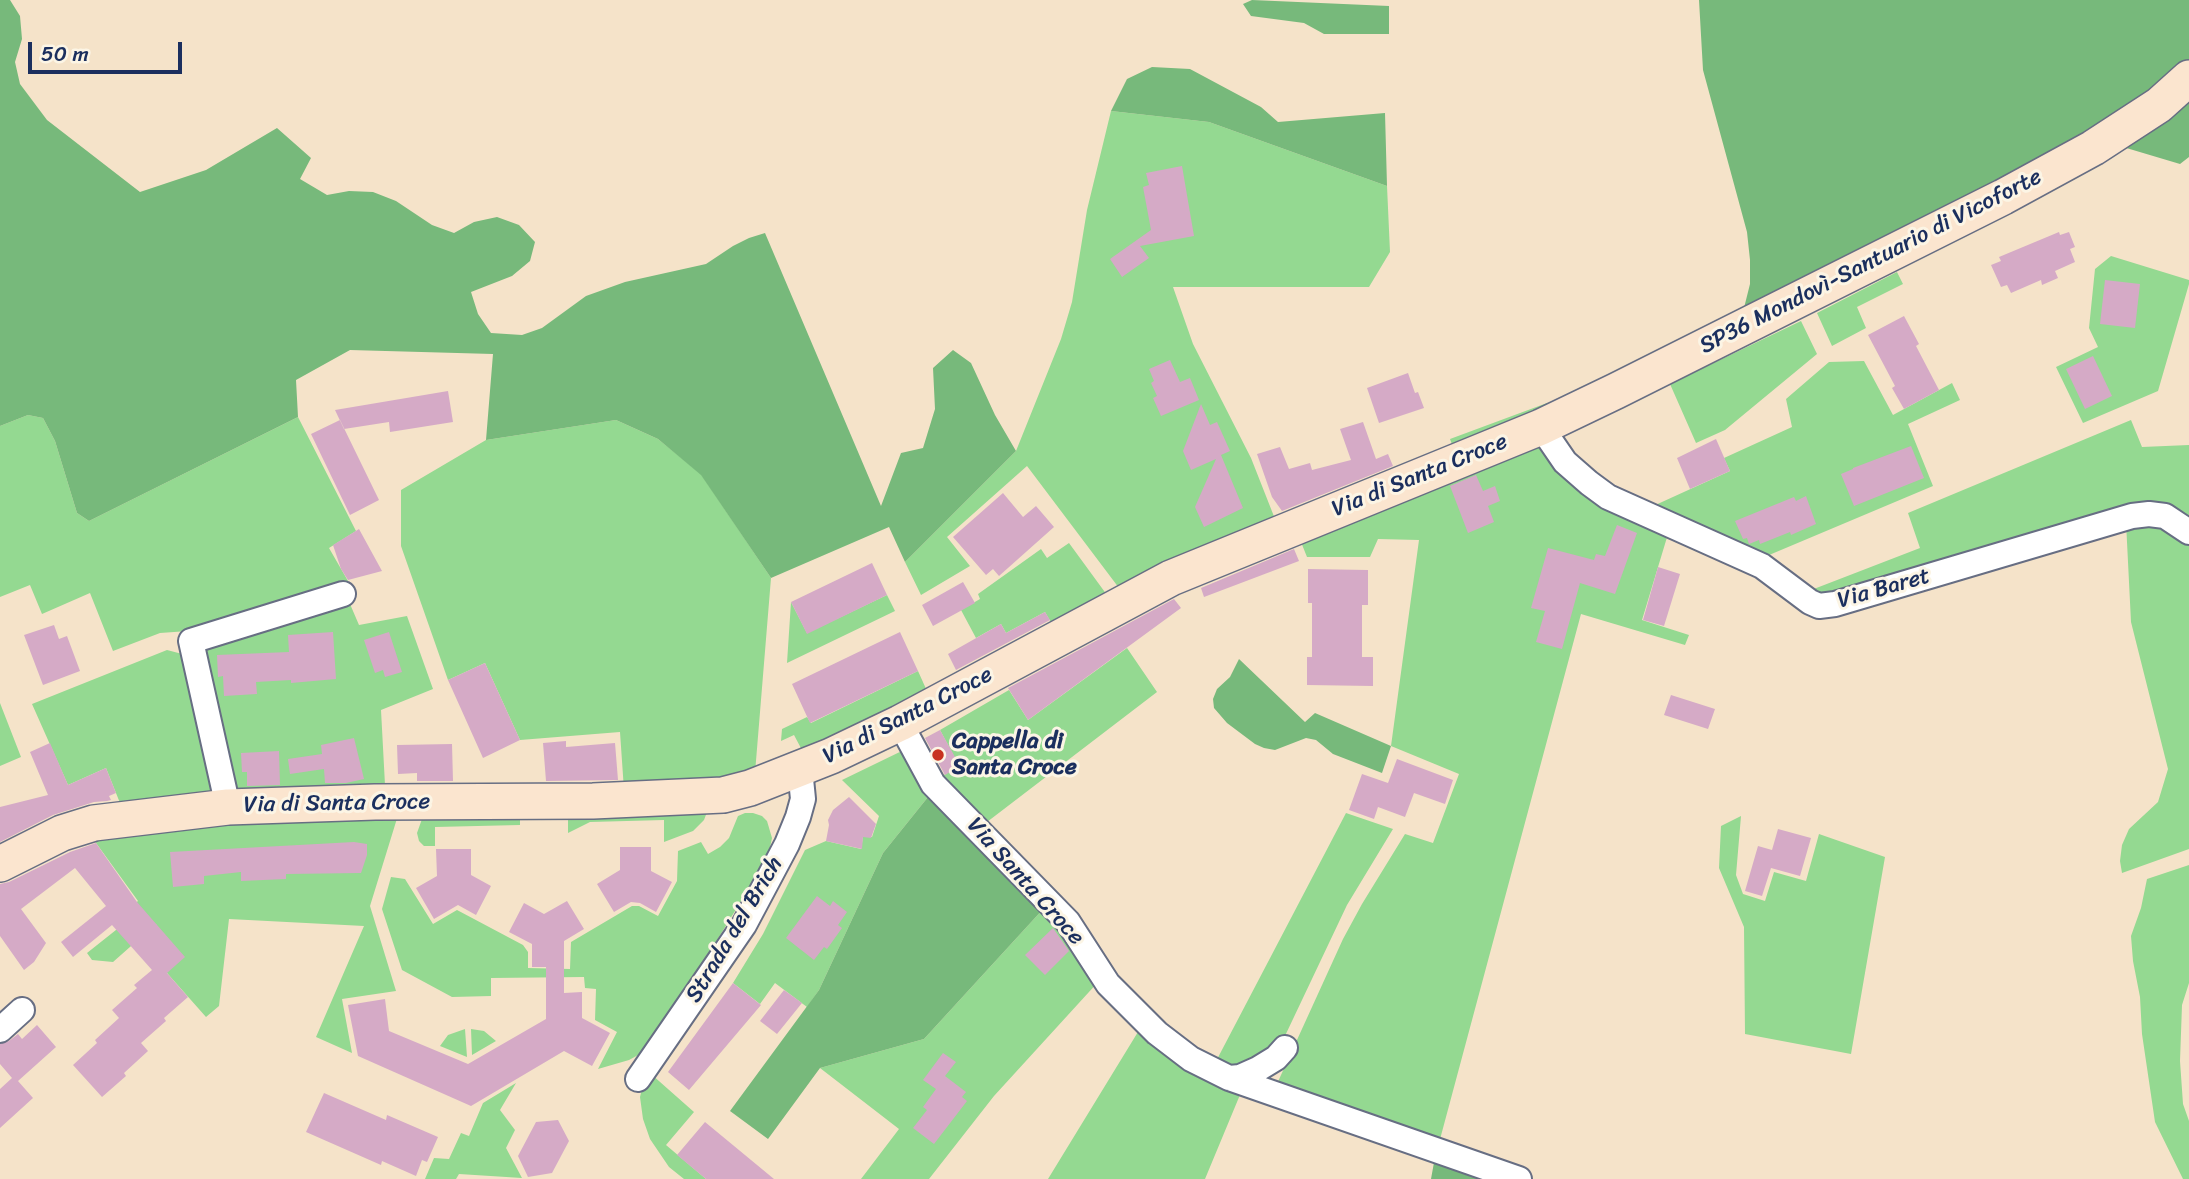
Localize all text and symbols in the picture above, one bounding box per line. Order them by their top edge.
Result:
scale bar [32,28,186,72]
text: 50 m [41,35,89,73]
street label: SP36 Mondovì-Santuario di Vicoforte [1695,163,2047,361]
street label: Via di Santa Croce [1328,428,1512,524]
street label: Via Baret [1835,563,1933,615]
street label: Via di Santa Croce [819,661,997,771]
place label: Cappella di Santa Croce [952,728,1077,782]
marker: Cappella di Santa Croce [930,747,946,763]
street label: Via di Santa Croce [243,789,431,819]
street label: Via Santa Croce [960,812,1090,952]
street label: Strada del Brich [681,852,789,1008]

